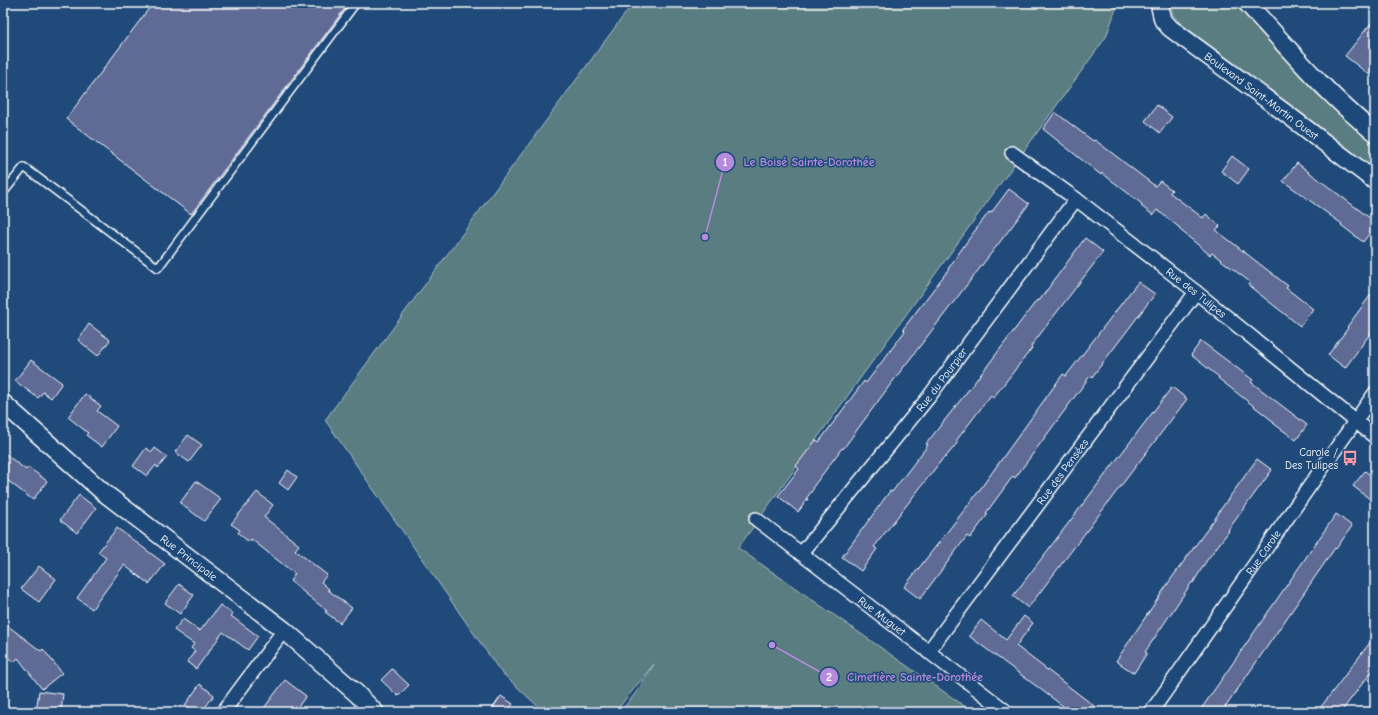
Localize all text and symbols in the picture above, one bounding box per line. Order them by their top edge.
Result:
street label: Boulevard Saint-Martin Ouest [1202,49,1322,143]
callout: Le Boisé Sainte-Dorothée [715,150,882,174]
text: 1 [723,155,728,169]
text: Le Boisé Sainte-Dorothée [743,155,875,169]
street label: Rue des Tulipes [1163,265,1229,321]
street label: Rue du Pourpier [913,345,970,414]
street label: Rue des Pensées [1034,436,1091,507]
place label: Carole / Des Tulipes [1285,446,1338,472]
bus stop icon: Carole / Des Tulipes [1341,449,1359,467]
street label: Rue Carole [1243,527,1284,577]
street label: Rue Principale [158,532,220,584]
street label: Rue Muguet [856,594,909,639]
callout: Cimetière Sainte-Dorothée [819,665,991,689]
text: 2 [826,670,832,684]
text: Cimetière Sainte-Dorothée [847,670,983,684]

